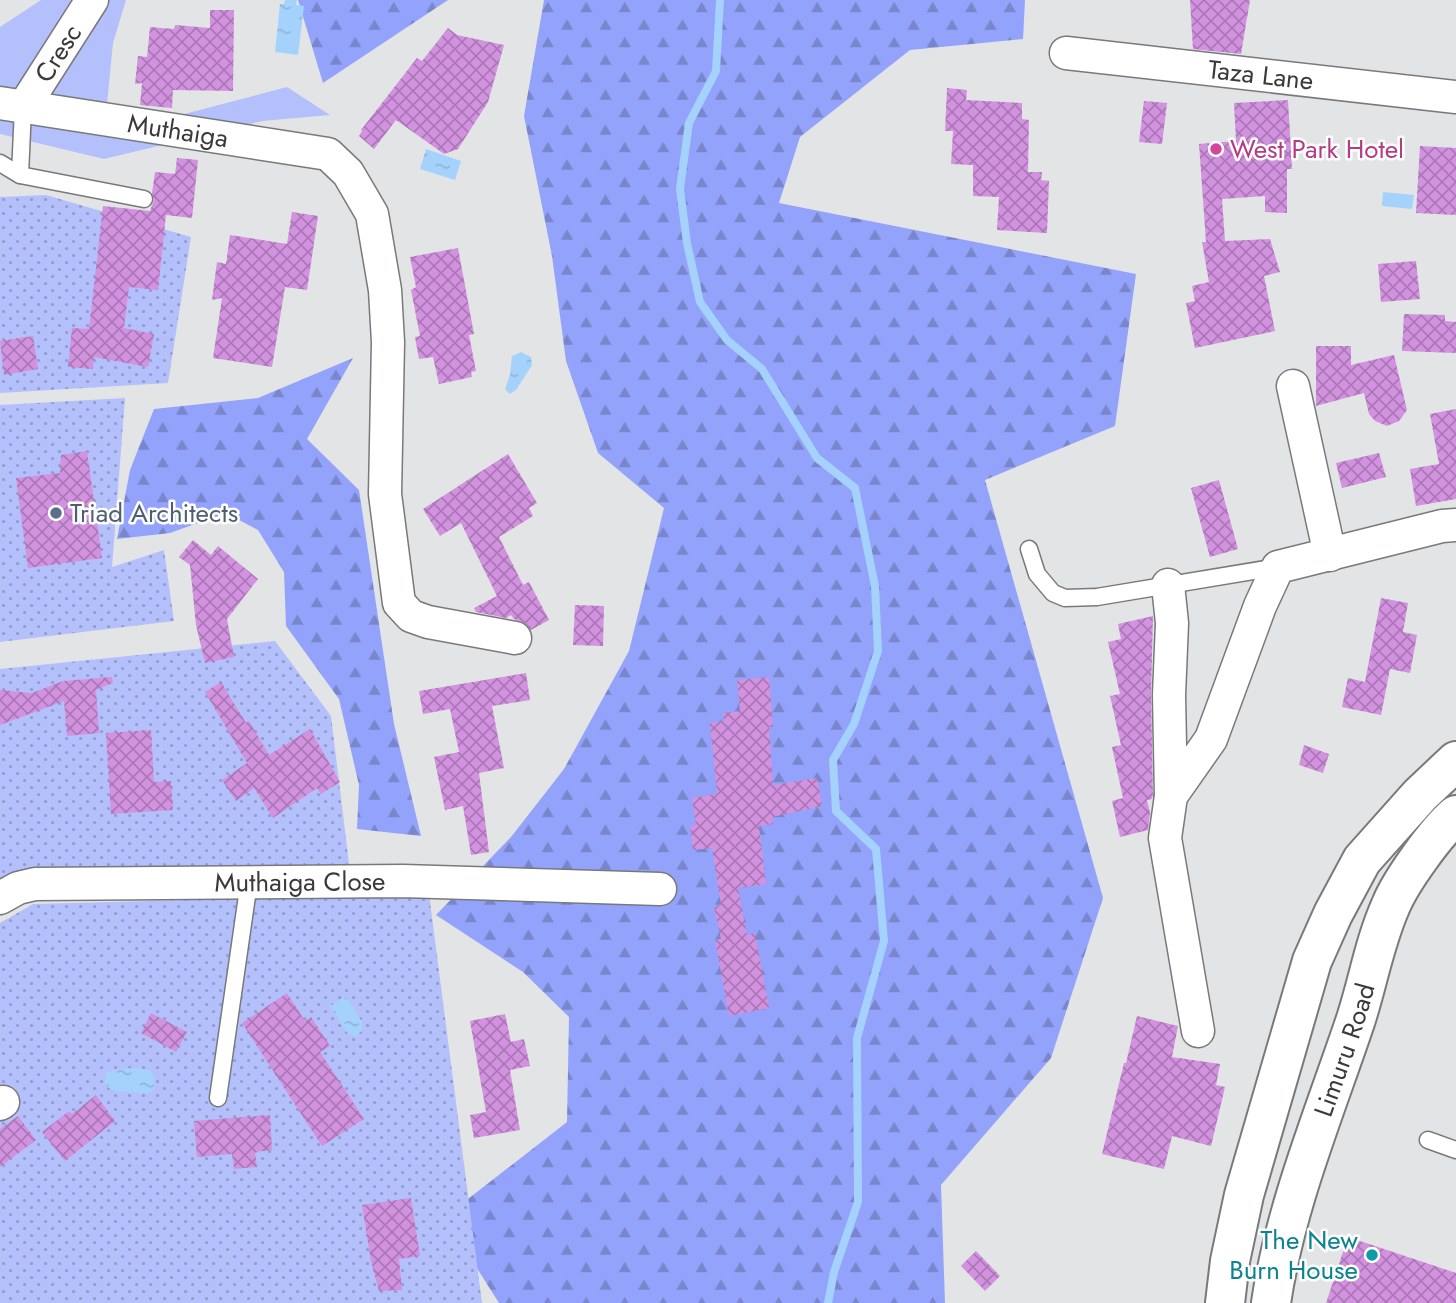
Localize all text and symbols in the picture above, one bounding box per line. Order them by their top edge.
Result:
street label: Cresc [25,17,91,90]
street label: Taza Lane [1206,50,1315,100]
street label: Muthaiga [125,104,231,157]
place label: West Park Hotel [1230,130,1404,168]
marker: West Park Hotel [1208,141,1224,157]
place label: Triad Architects [70,494,238,532]
marker: Triad Architects [48,505,64,521]
street label: Muthaiga Close [214,862,386,902]
street label: Limuru Road [1304,979,1384,1122]
place label: The New Burn House [1229,1221,1358,1289]
marker: The New Burn House [1364,1247,1380,1263]

